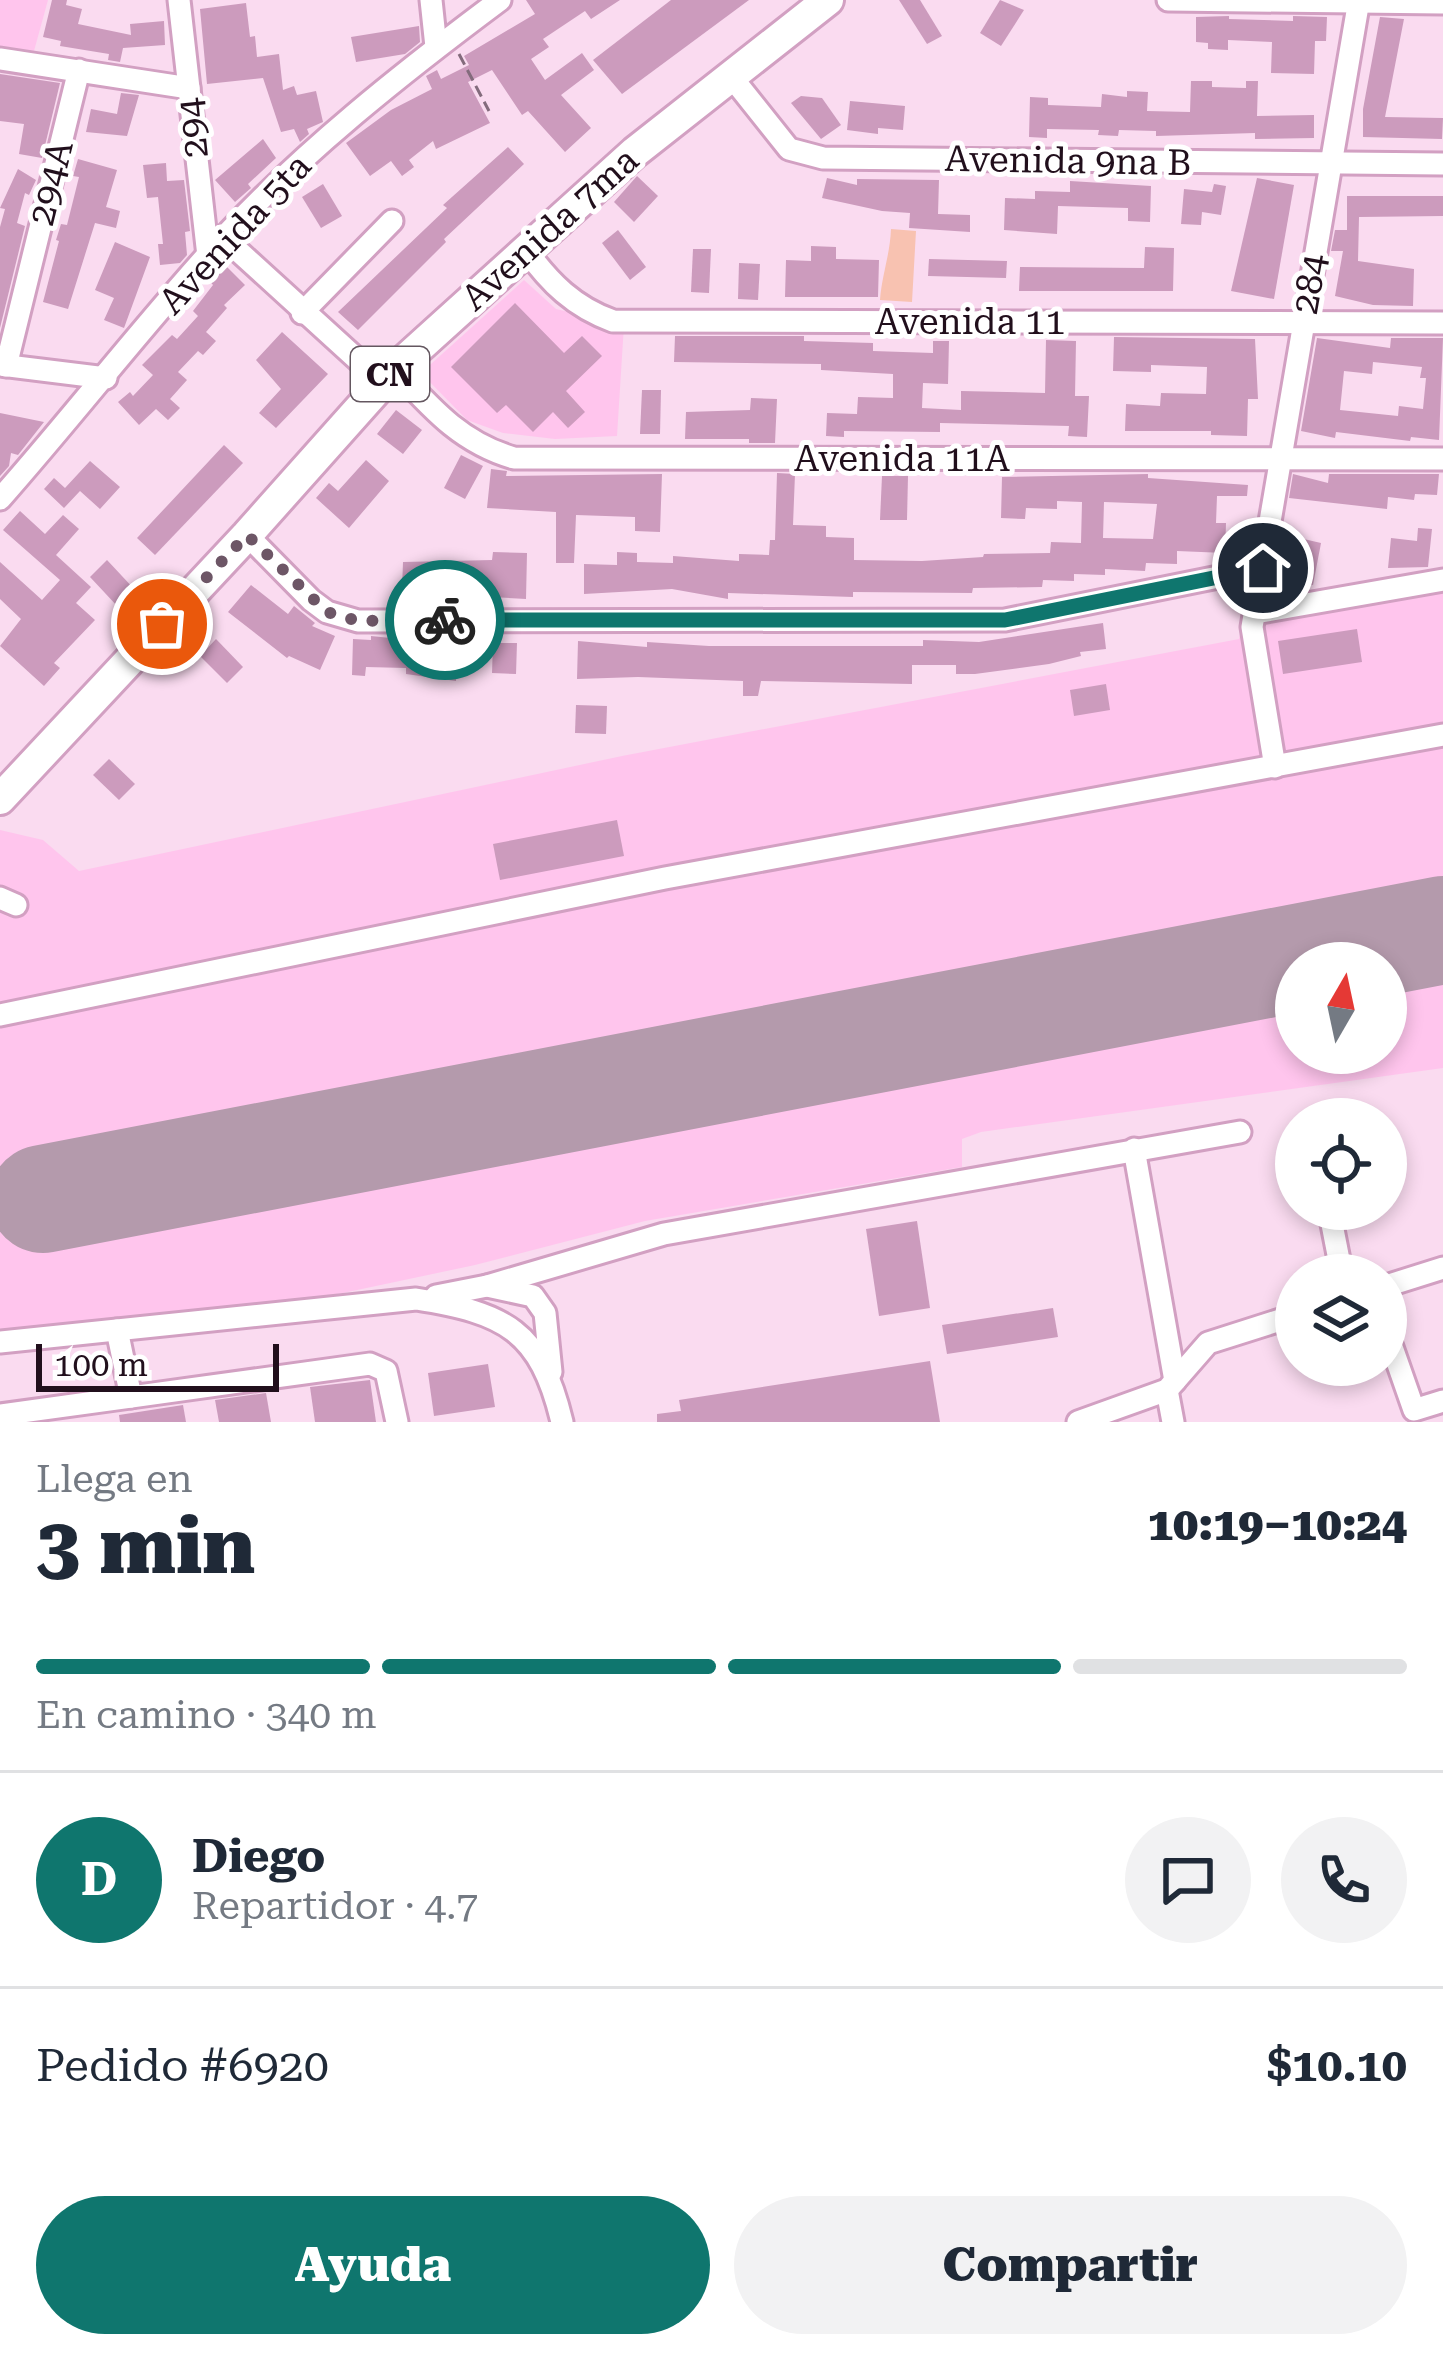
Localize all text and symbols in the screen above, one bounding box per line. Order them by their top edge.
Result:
street label: 294 [169,96,217,160]
street label: 294A [20,136,82,230]
street label: Avenida 9na B [944,138,1192,184]
street label: Avenida 7ma [453,139,647,319]
street label: Avenida 5ta [150,145,320,323]
street label: 284 [1284,251,1336,317]
street label: Avenida 11 [875,301,1065,343]
road number: CN [351,347,429,401]
street label: Avenida 11A [794,438,1010,480]
pin [1212,517,1314,619]
icon: home [1230,535,1296,601]
courier [385,560,505,680]
pin [111,573,213,675]
icon: bike [412,587,478,653]
icon: bag [129,591,195,657]
north arrow [1275,942,1407,1074]
map controls [1275,942,1407,1386]
button: locate [1275,1098,1407,1230]
button: layers [1275,1254,1407,1386]
scale bar [36,1338,279,1391]
text: 100 m [54,1345,148,1384]
text: Llega en [36,1456,193,1502]
text: 10:19–10:24 [1148,1498,1407,1551]
text: 3 min [36,1501,255,1592]
text: En camino · 340 m [36,1692,377,1738]
button: chat [1125,1817,1251,1943]
button: phone [1281,1817,1407,1943]
text: Diego [192,1830,325,1883]
text: D [81,1853,117,1906]
text: Repartidor · 4.7 [192,1883,478,1929]
text: Pedido #6920 [36,2039,329,2092]
text: $10.10 [1267,2039,1407,2092]
button: Ayuda [36,2196,710,2334]
button: Compartir [734,2196,1407,2334]

